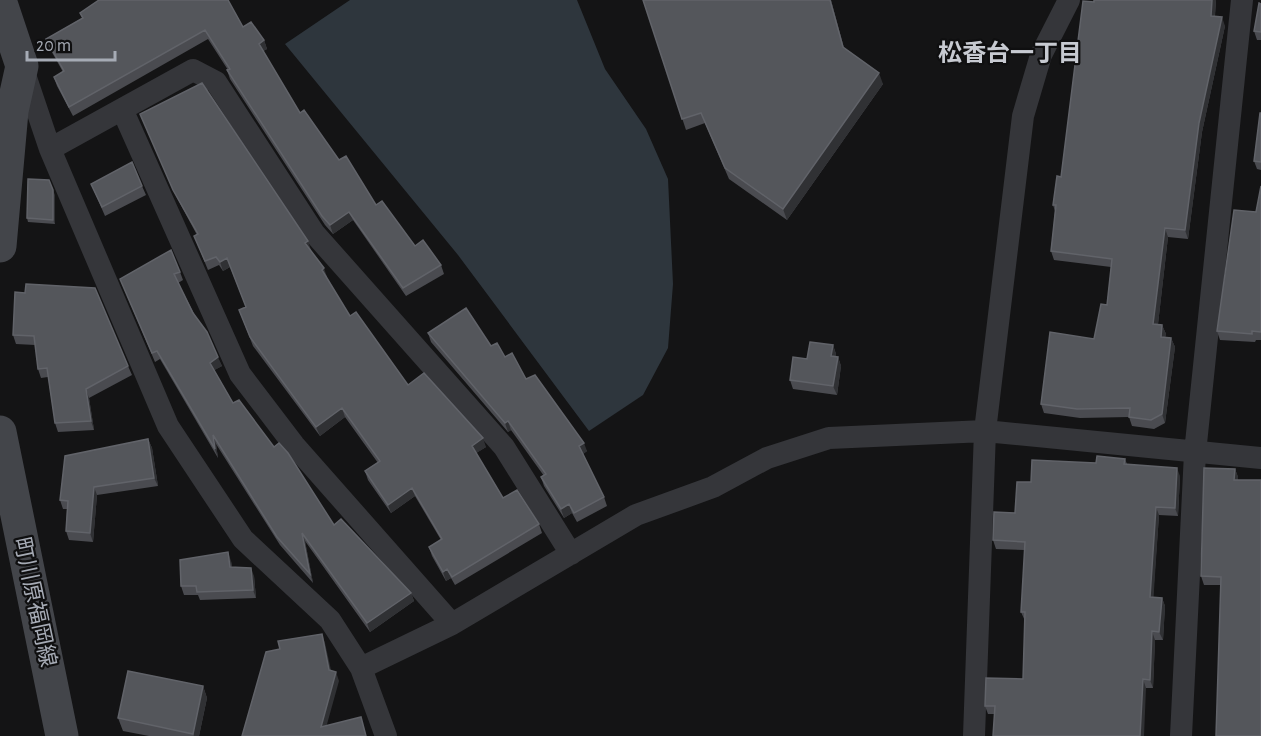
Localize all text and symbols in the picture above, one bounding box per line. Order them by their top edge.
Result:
scale bar [27,24,116,62]
text: 20 m [36,37,71,55]
district label: 松香台一丁目 [938,40,1082,66]
street label: 町川原福岡線 [11,535,60,669]

